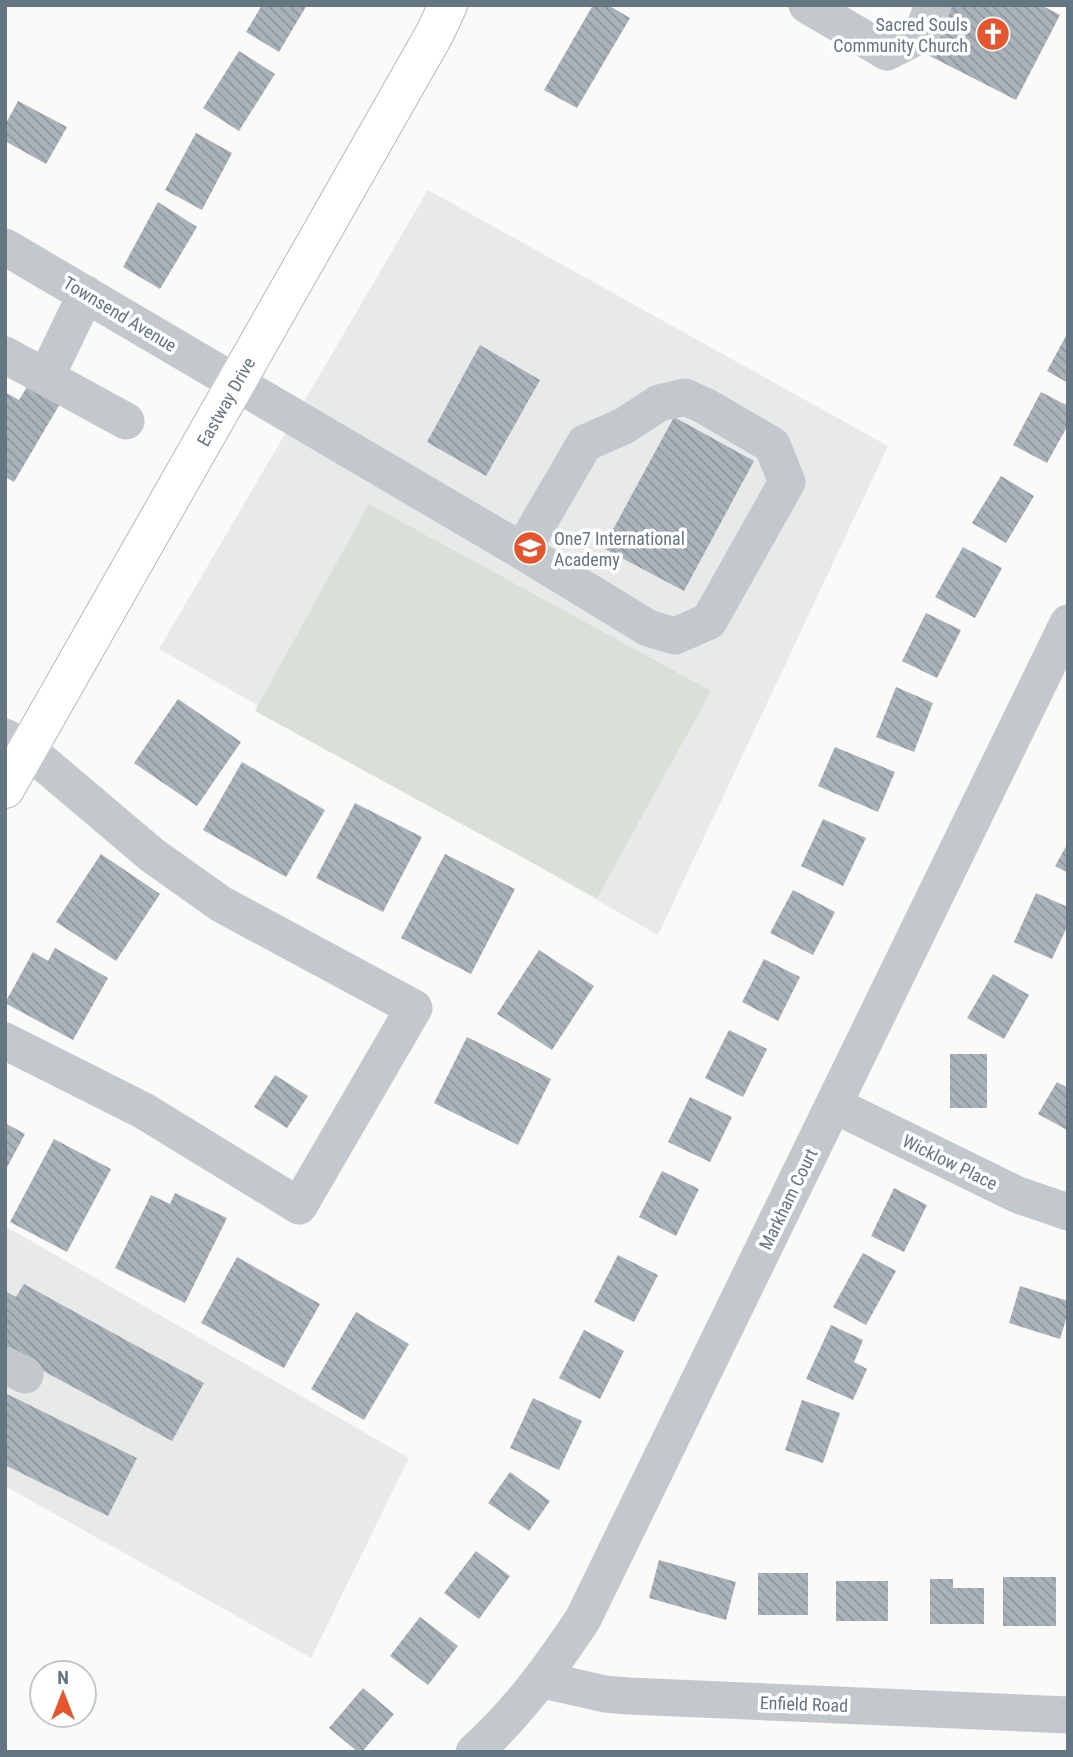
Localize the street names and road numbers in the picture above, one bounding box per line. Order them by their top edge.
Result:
street label: Townsend Avenue [60,272,180,356]
street label: Eastway Drive [192,353,259,450]
street label: Wicklow Place [899,1130,1001,1194]
street label: Markham Court [754,1145,822,1253]
street label: Enfield Road [760,1692,848,1716]

